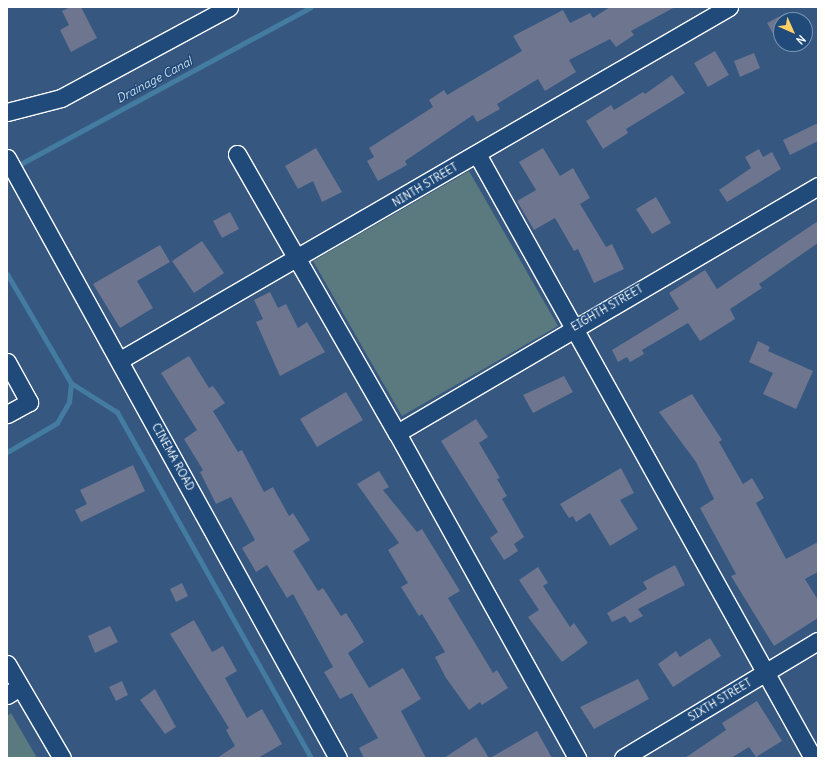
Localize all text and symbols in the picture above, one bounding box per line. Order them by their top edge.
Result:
north arrow [773,12,813,52]
text: N [793,32,808,47]
water label: Drainage Canal [114,54,194,106]
street label: NINTH STREET [390,160,460,210]
street label: EIGHTH STREET [569,282,645,334]
street label: CINEMA ROAD [149,421,197,493]
street label: SIXTH STREET [686,676,754,724]

